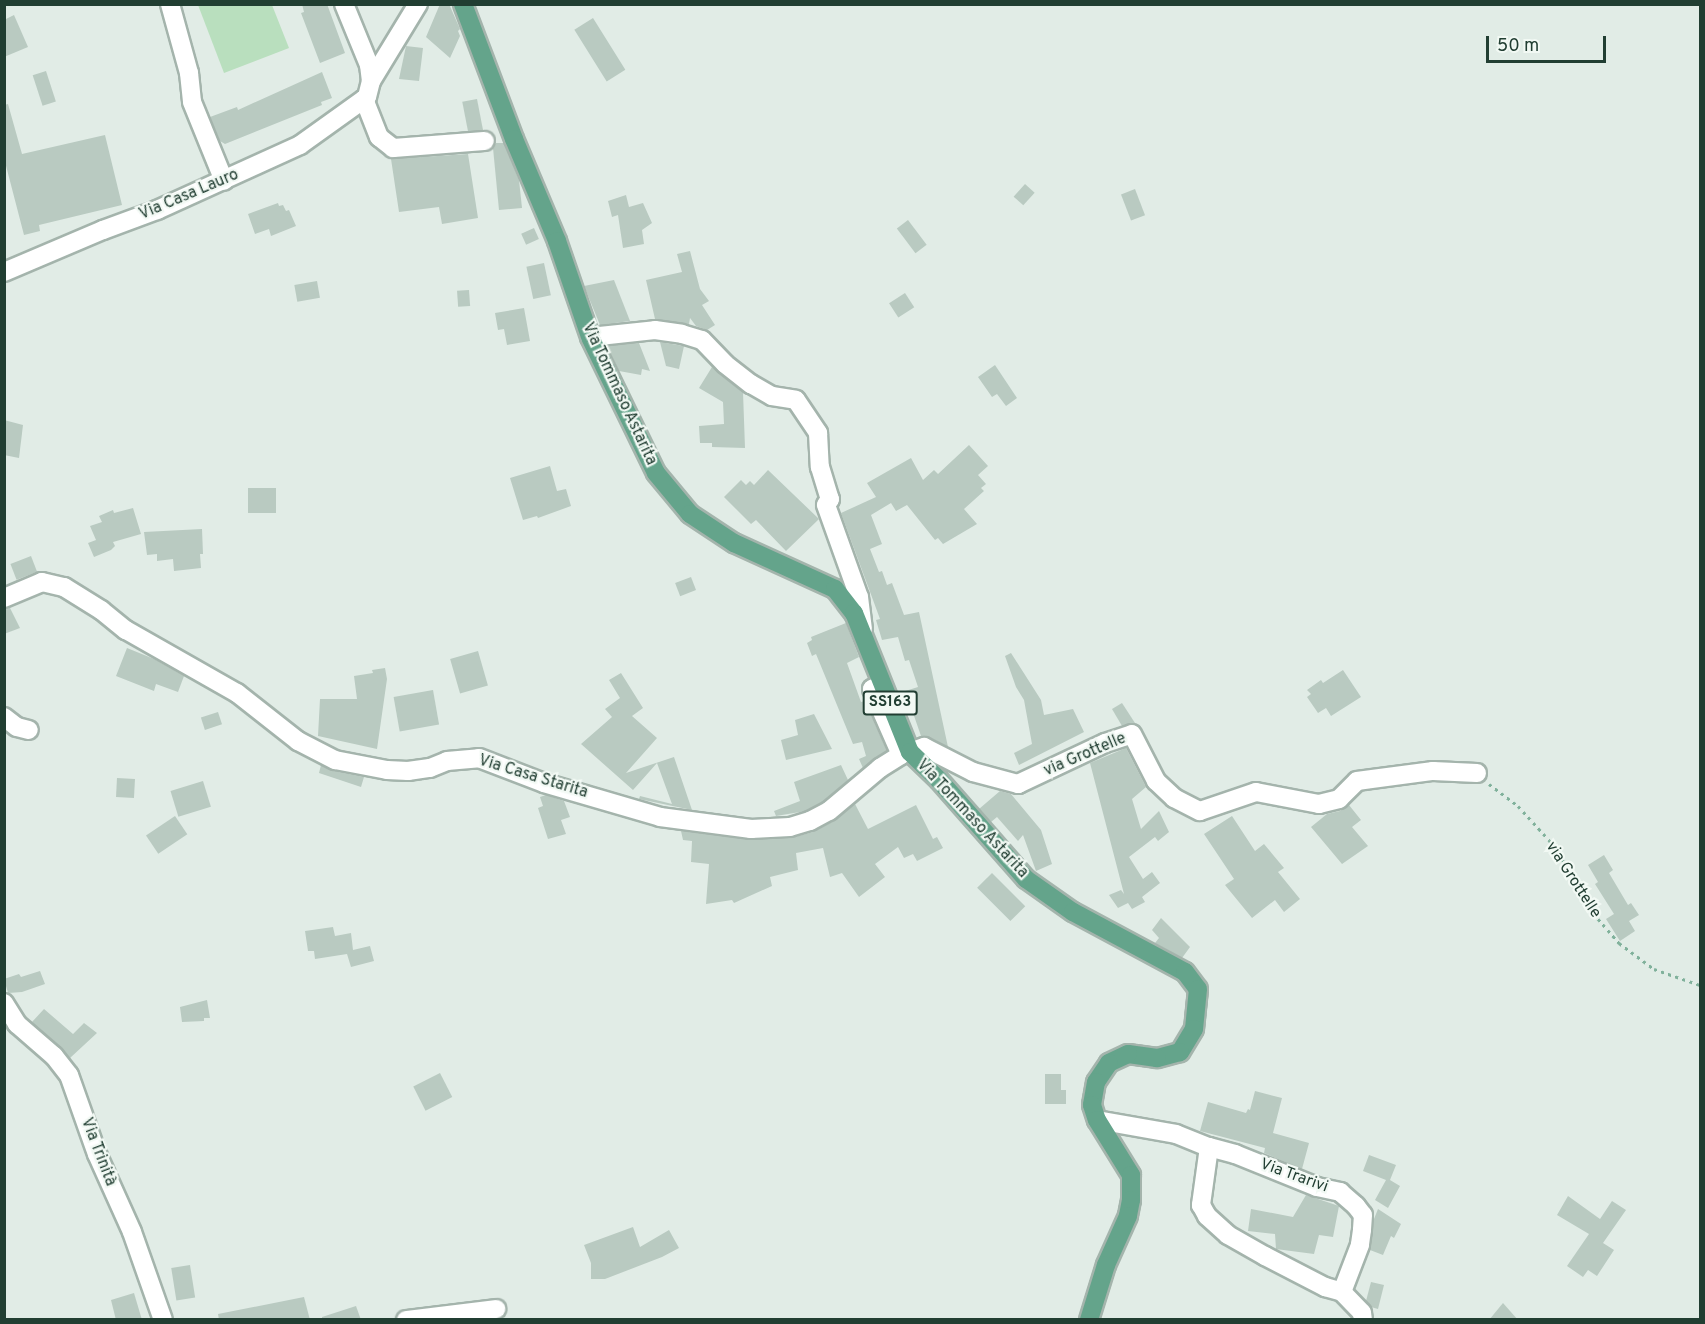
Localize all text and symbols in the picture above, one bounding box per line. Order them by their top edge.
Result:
scale bar [1489,24,1609,62]
text: 50 m [1497,35,1539,58]
street label: Via Casa Lauro [136,165,242,225]
street label: Via Tommaso Astarita [577,319,661,469]
road number: SS163 [862,691,918,715]
street label: via Grottelle [1041,729,1129,781]
street label: Via Casa Starita [476,751,590,803]
street label: Via Tommaso Astarita [912,755,1032,883]
street label: via Grottelle [1541,838,1605,922]
street label: Via Trinità [76,1115,120,1189]
street label: Via Trarivi [1257,1155,1331,1197]

